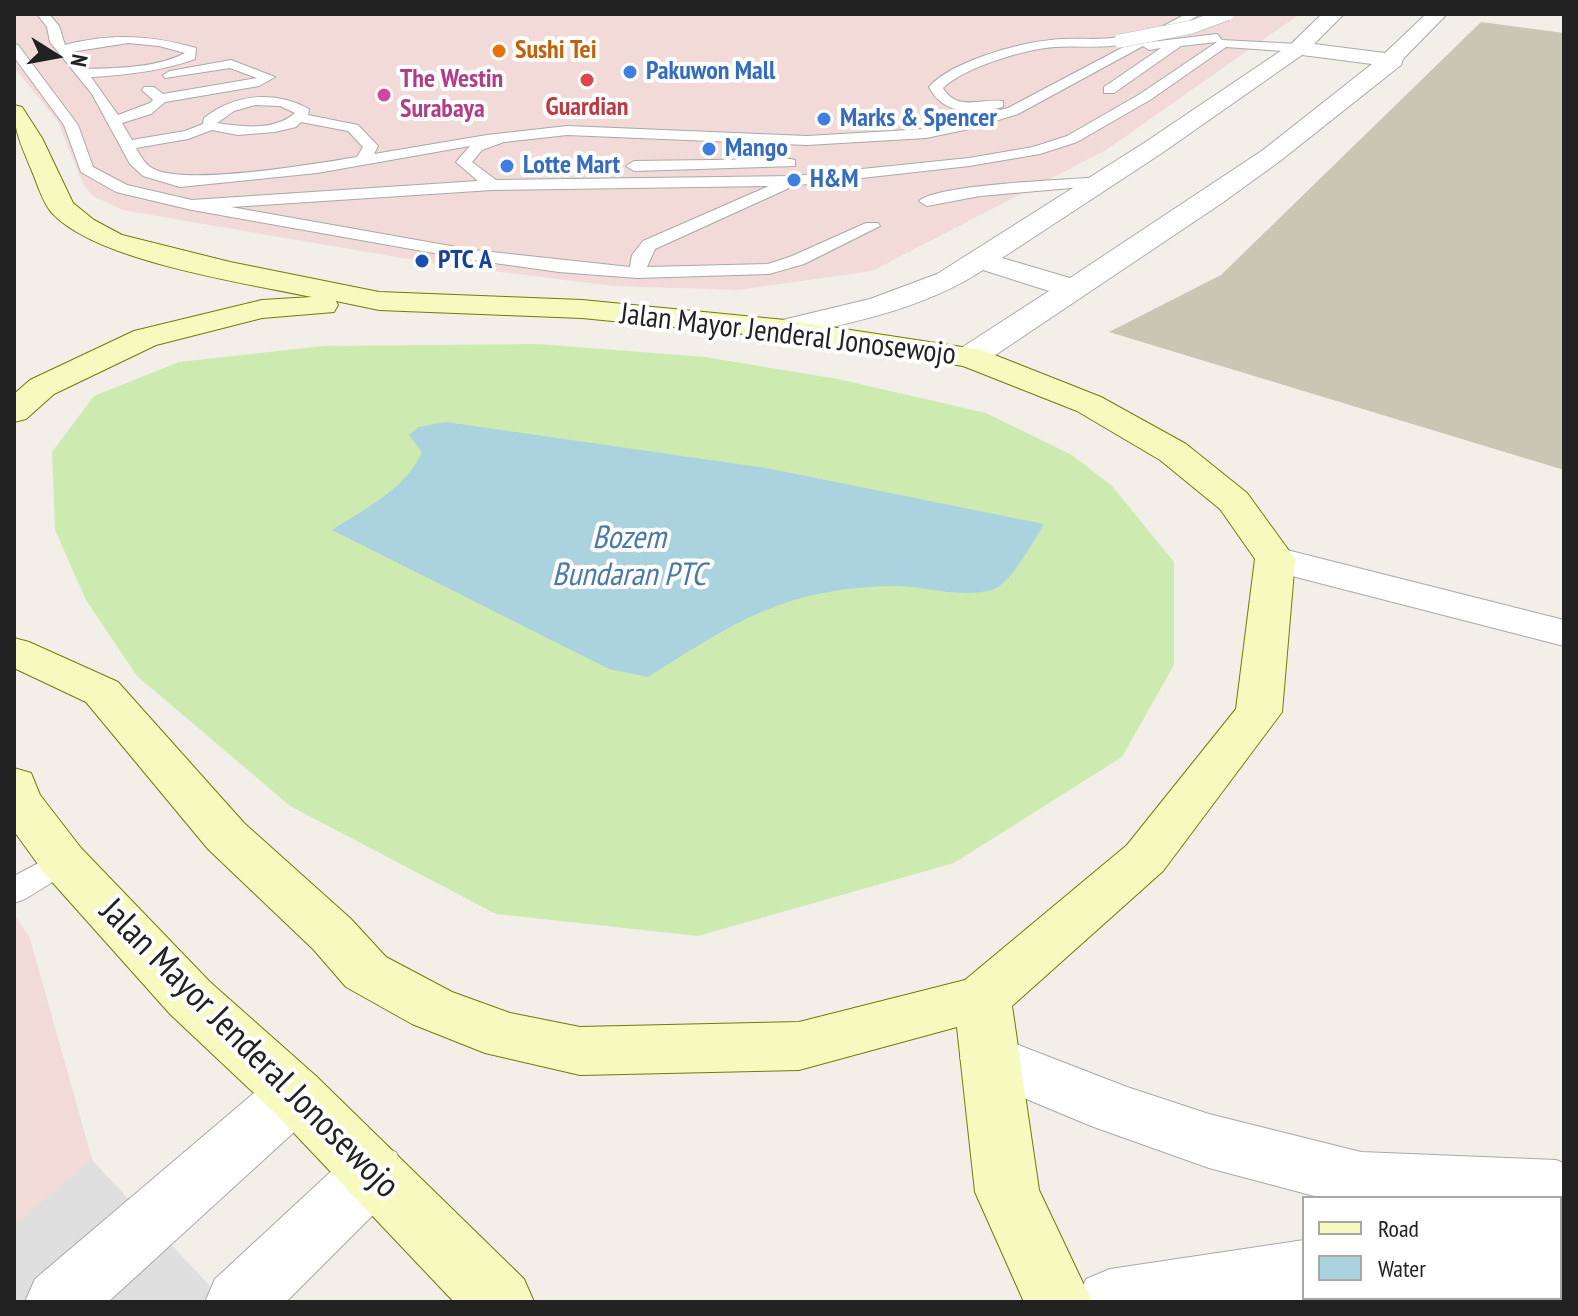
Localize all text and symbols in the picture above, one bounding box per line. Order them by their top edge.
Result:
north arrow [16,16,96,96]
place label: Sushi Tei [515,35,597,67]
marker: Sushi Tei [490,42,508,60]
text: N [65,52,94,69]
place label: Pakuwon Mall [646,56,775,88]
marker: Pakuwon Mall [621,63,639,81]
place label: The Westin Surabaya [400,64,503,126]
marker: Guardian [578,71,596,89]
marker: The Westin Surabaya [375,86,393,104]
place label: Guardian [546,92,628,124]
place label: Marks & Spencer [840,103,997,135]
marker: Marks & Spencer [815,110,833,128]
place label: Mango [725,133,788,165]
marker: Mango [700,140,718,158]
place label: Lotte Mart [523,150,620,182]
marker: Lotte Mart [498,157,516,175]
place label: H&M [810,164,859,196]
marker: H&M [785,171,803,189]
place label: PTC A [438,245,492,277]
marker: PTC A [413,252,431,270]
street label: Jalan Mayor Jenderal Jonosewojo [618,297,958,373]
water label: Bozem Bundaran PTC [552,520,706,595]
street label: Jalan Mayor Jenderal Jonosewojo [90,890,408,1208]
legend [1302,1196,1562,1300]
text: Road [1378,1213,1419,1244]
text: Water [1378,1253,1426,1284]

